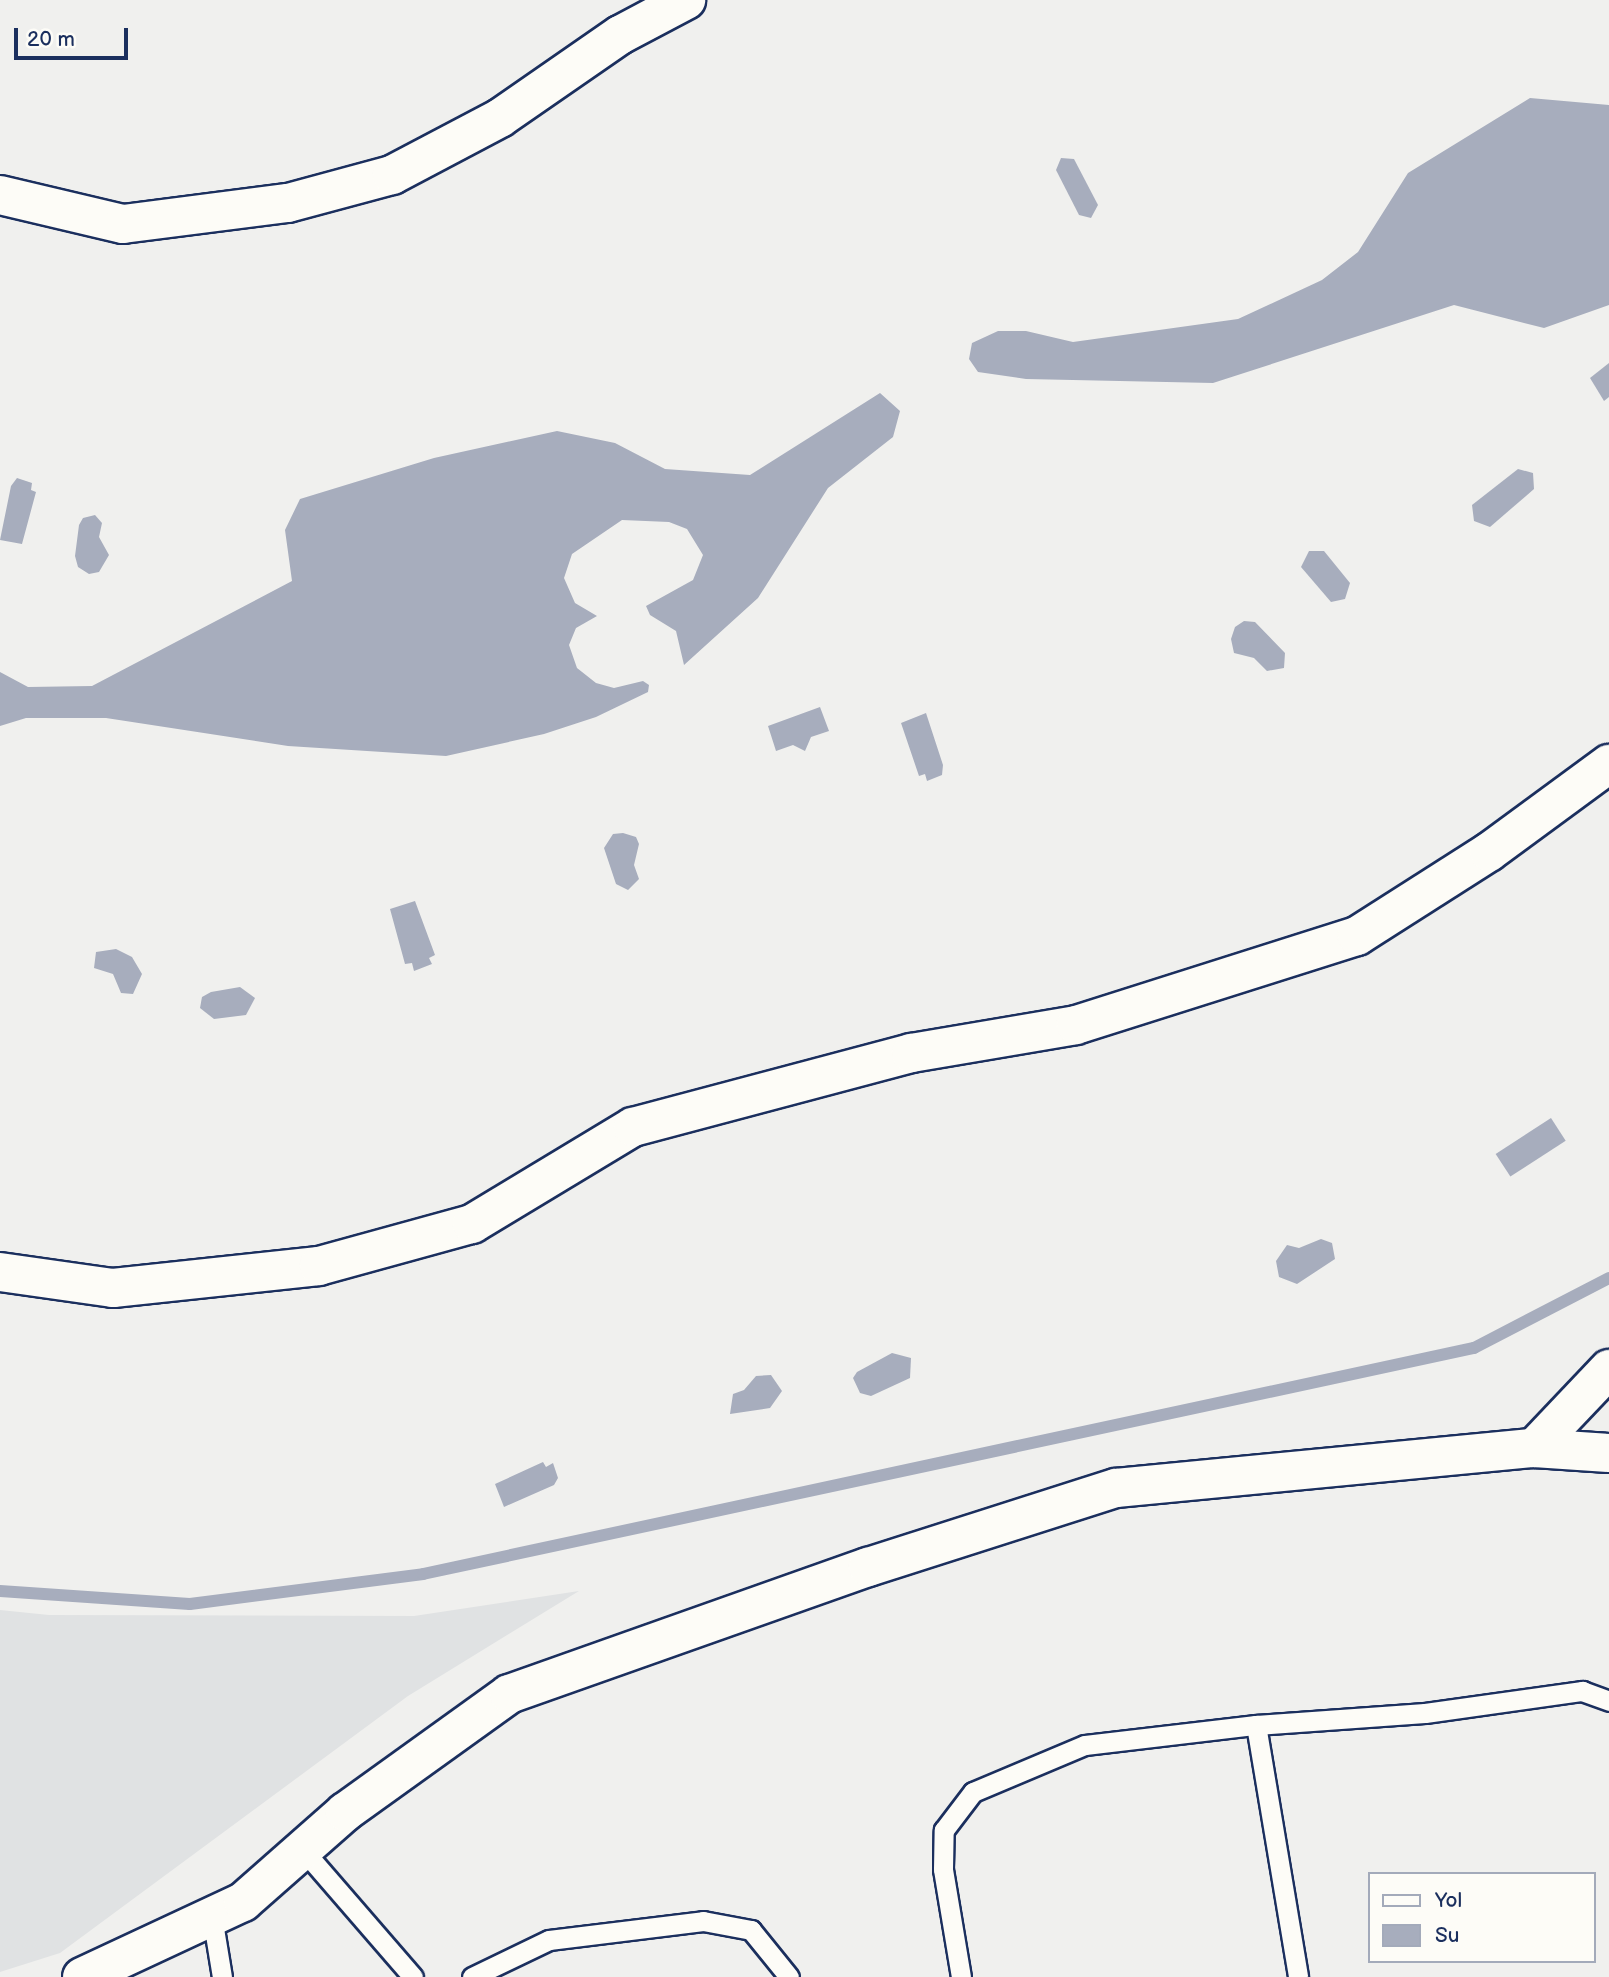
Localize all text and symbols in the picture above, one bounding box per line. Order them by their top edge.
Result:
scale bar [18,14,131,58]
text: 20 m [27,27,75,52]
legend [1368,1872,1595,1963]
text: Yol [1435,1888,1462,1913]
text: Su [1435,1923,1459,1948]

